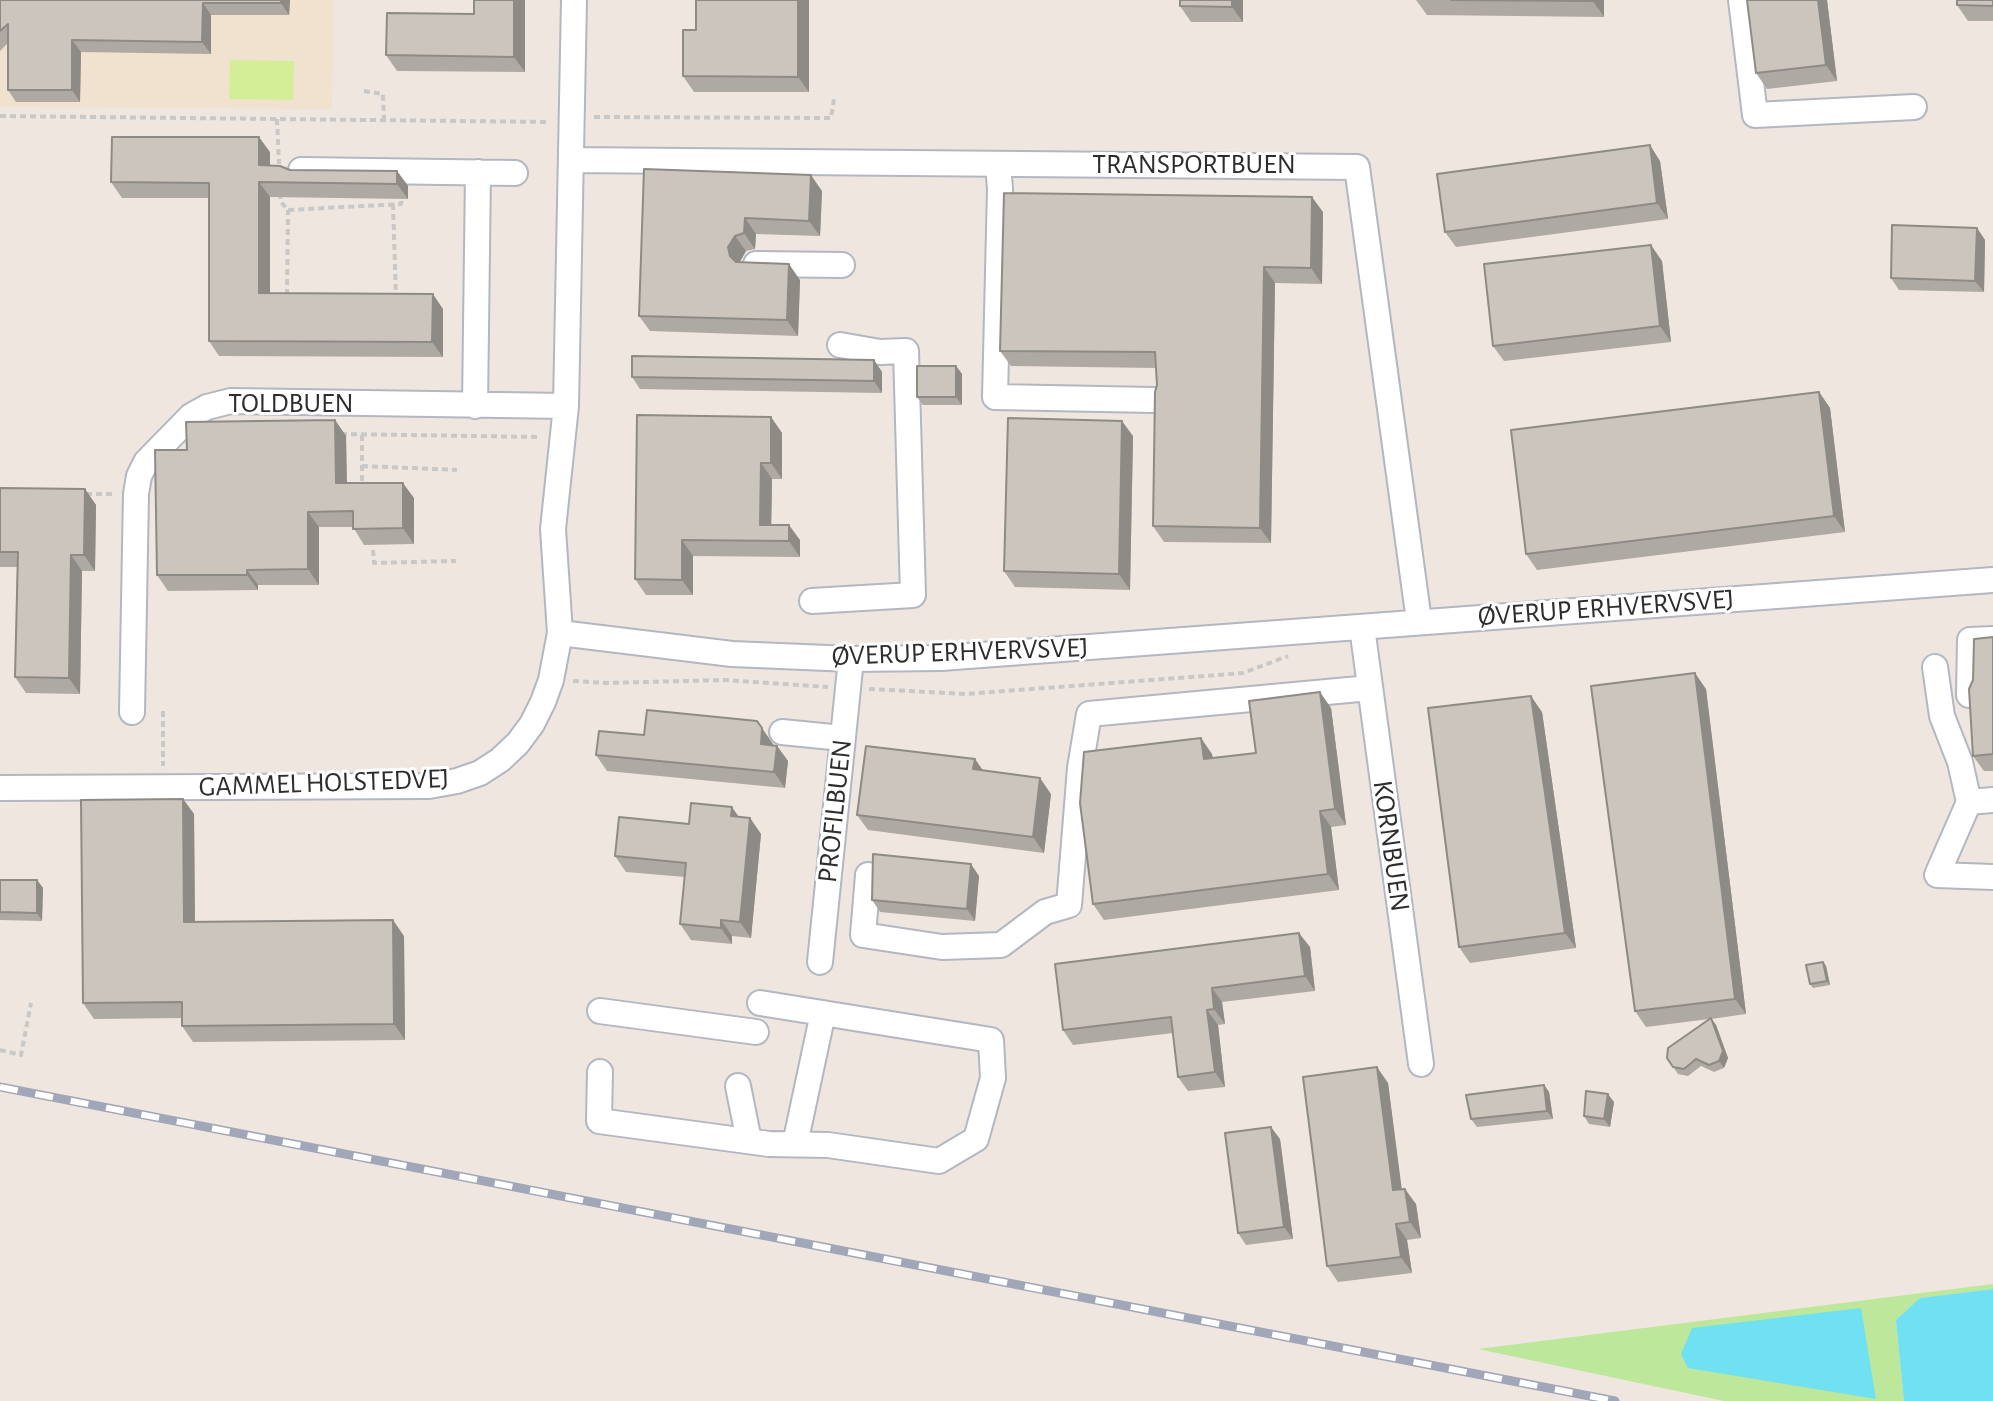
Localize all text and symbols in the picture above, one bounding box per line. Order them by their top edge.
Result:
street label: TRANSPORTBUEN [1092,148,1296,182]
street label: TOLDBUEN [228,387,354,421]
street label: ØVERUP ERHVERVSVEJ [1477,582,1735,634]
street label: ØVERUP ERHVERVSVEJ [831,631,1089,673]
street label: PROFILBUEN [811,738,859,884]
street label: GAMMEL HOLSTEDVEJ [198,762,450,804]
street label: KORNBUEN [1365,778,1417,914]

